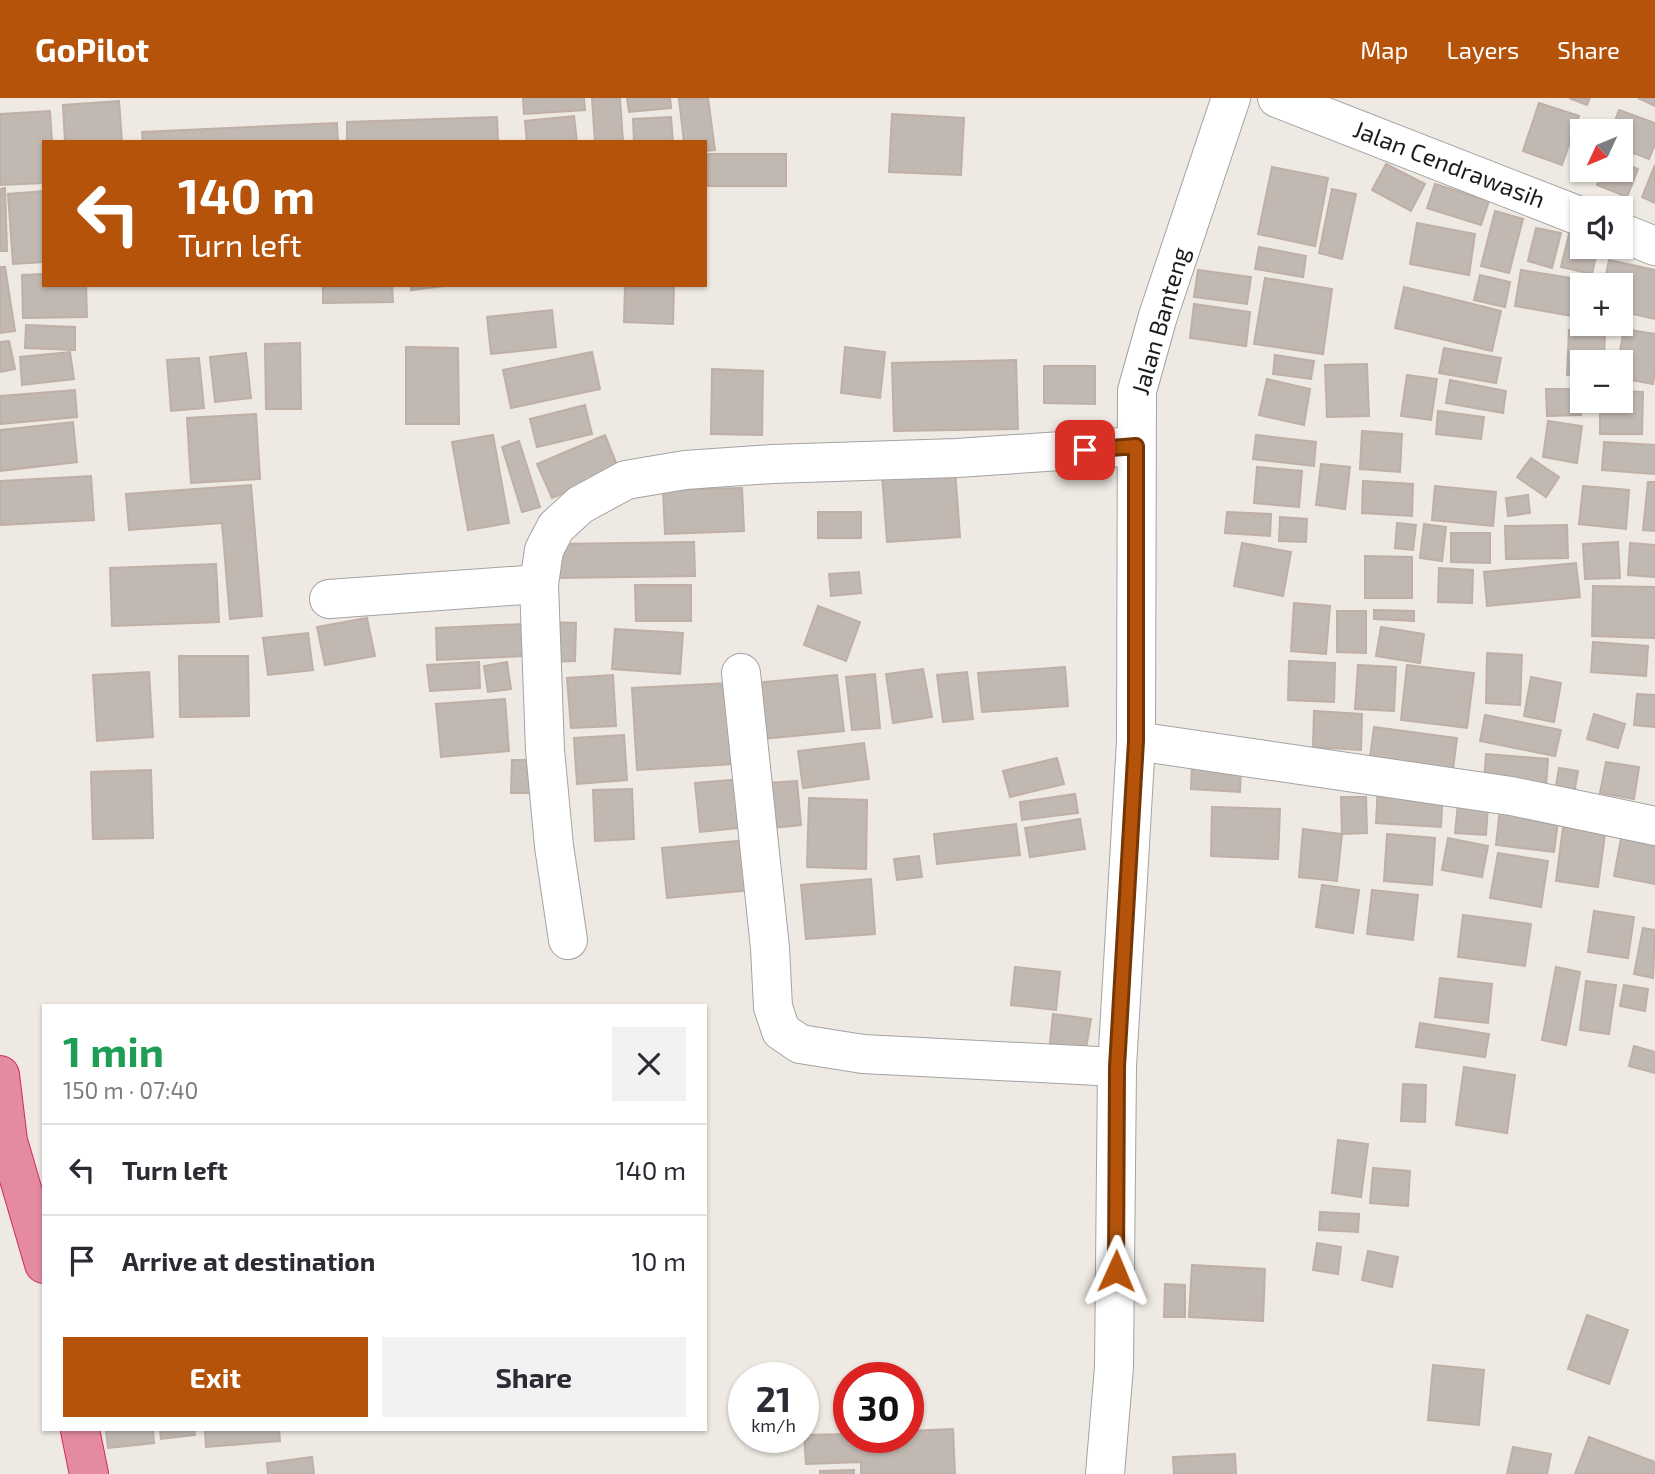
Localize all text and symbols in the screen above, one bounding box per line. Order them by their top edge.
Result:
text: GoPilot [35,29,149,69]
text: Map [1360,35,1408,64]
text: Layers [1446,35,1519,64]
text: Share [1557,35,1620,64]
street label: Jalan Cendrawasih [1350,114,1549,214]
north arrow [1570,119,1633,182]
map controls [1570,119,1633,413]
text: 140 m [178,165,315,224]
icon: left [63,168,154,259]
button: sound [1570,196,1633,259]
text: Turn left [178,225,302,263]
street label: Jalan Banteng [1125,243,1194,398]
button: + [1570,273,1633,336]
button: − [1570,350,1633,413]
pin [1055,420,1115,480]
icon: arrive [1066,431,1104,469]
text: 1 min [63,1025,164,1075]
button: close [612,1027,686,1101]
text: 150 m · 07:40 [63,1076,198,1104]
icon: left [63,1151,101,1189]
text: Turn left [122,1154,228,1185]
text: 140 m [615,1154,686,1185]
position arrow [1079,1234,1153,1308]
icon: arrive [63,1242,101,1280]
text: Arrive at destination [122,1245,375,1276]
text: 10 m [631,1245,686,1276]
button: Exit [63,1337,368,1417]
button: Share [382,1337,686,1417]
speed limit sign: 30 [833,1362,924,1453]
text: 21 [756,1377,791,1419]
text: km/h [751,1414,796,1436]

